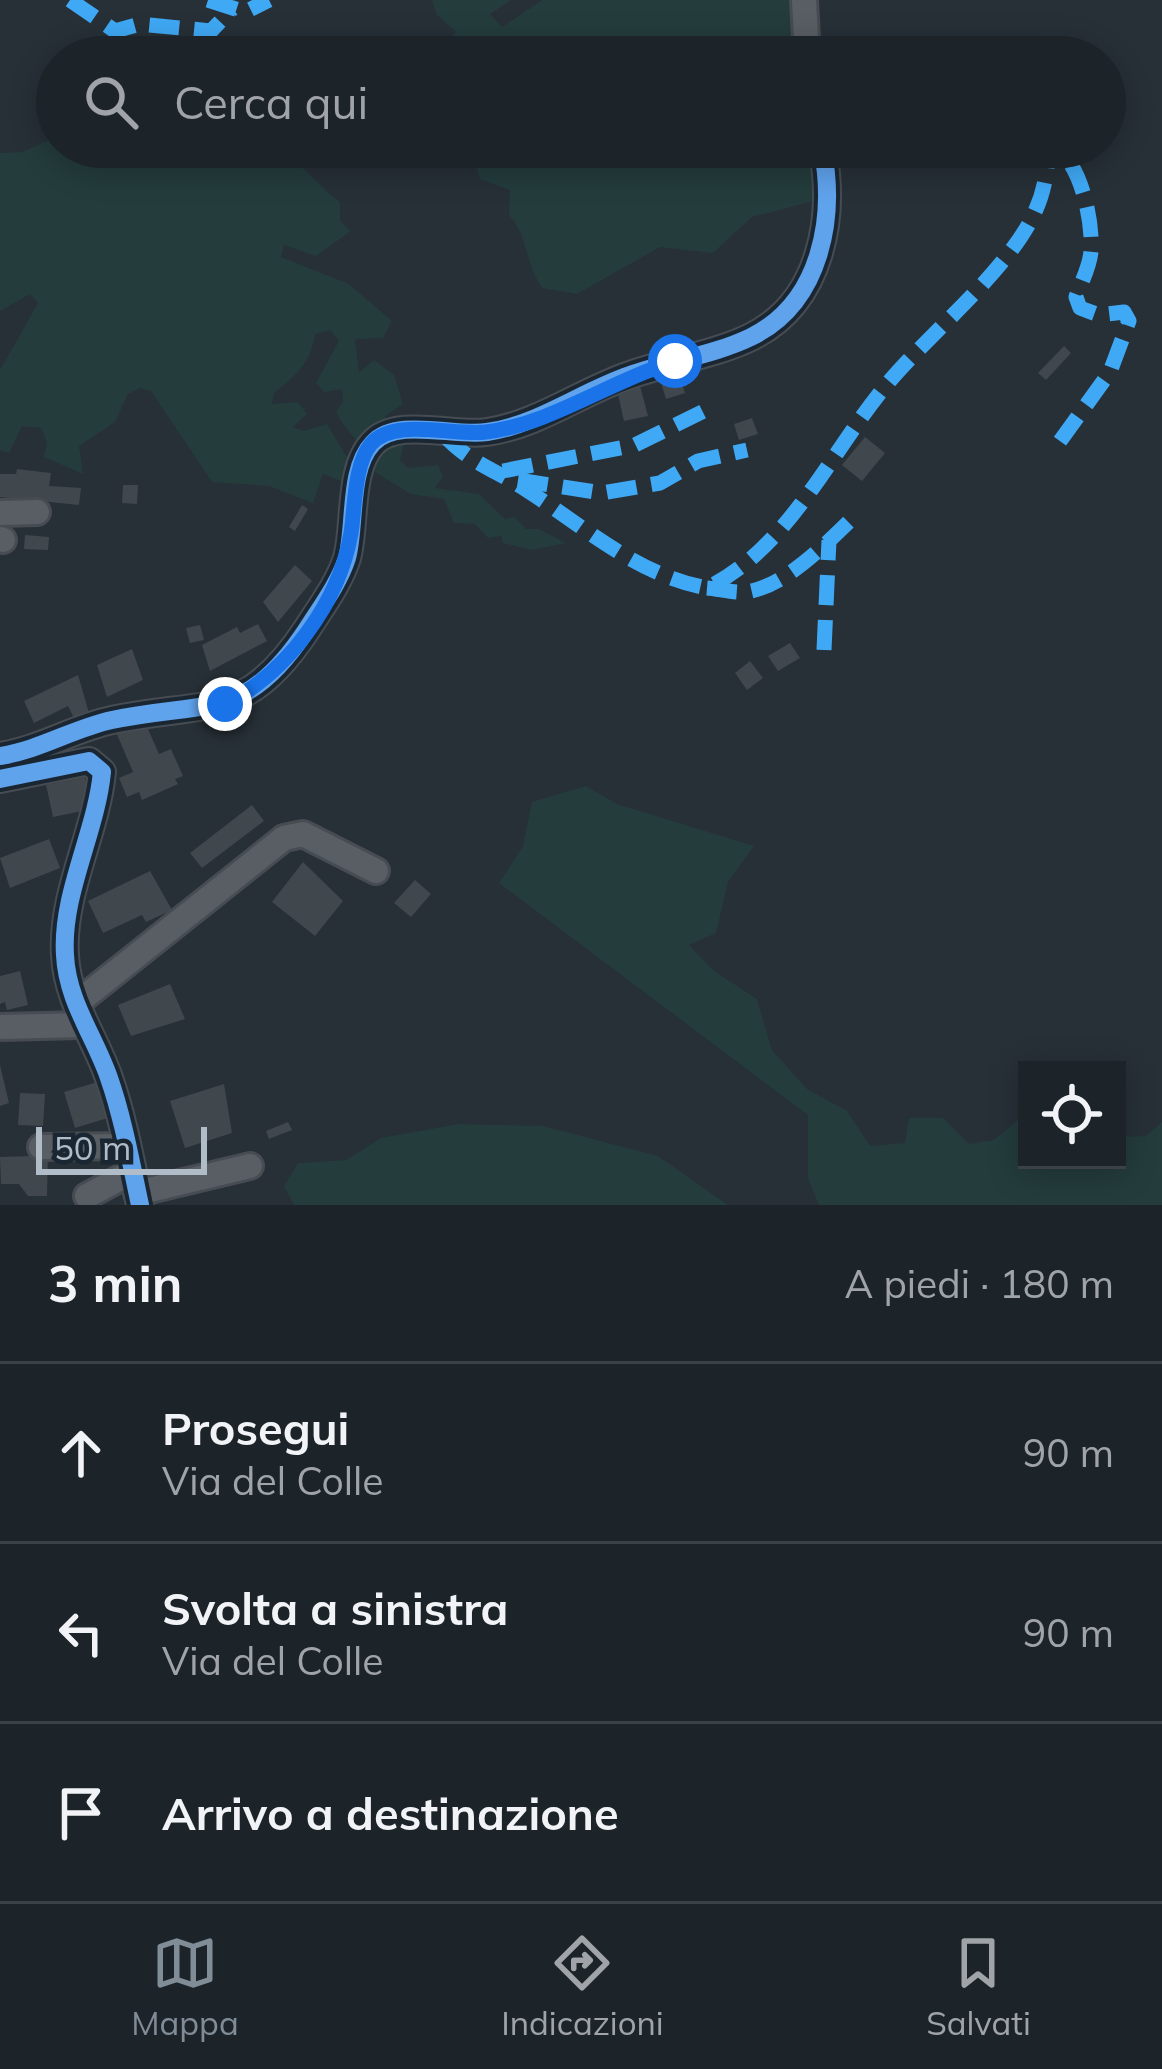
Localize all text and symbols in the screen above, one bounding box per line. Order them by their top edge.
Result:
search box [36,36,1126,168]
icon: search [78,69,144,135]
text: Cerca qui [174,74,368,130]
route start [648,334,702,388]
route end [198,677,252,731]
map controls [1018,1061,1126,1169]
button: locate [1018,1061,1126,1169]
scale bar [36,1121,207,1174]
text: 50 m [54,1127,131,1168]
text: 3 min [48,1251,183,1315]
text: A piedi · 180 m [845,1259,1114,1308]
text: Prosegui [162,1400,349,1456]
icon: ahead [48,1420,114,1486]
text: 90 m [1023,1428,1114,1477]
text: Via del Colle [162,1456,384,1505]
text: Svolta a sinistra [162,1580,509,1636]
icon: left [48,1600,114,1666]
text: 90 m [1023,1608,1114,1657]
text: Via del Colle [162,1636,384,1685]
icon: arrive [48,1780,114,1846]
text: Arrivo a destinazione [162,1785,619,1841]
tab: Mappa [131,1930,239,2043]
tab: Indicazioni [501,1930,664,2043]
tab: Salvati [926,1930,1031,2043]

